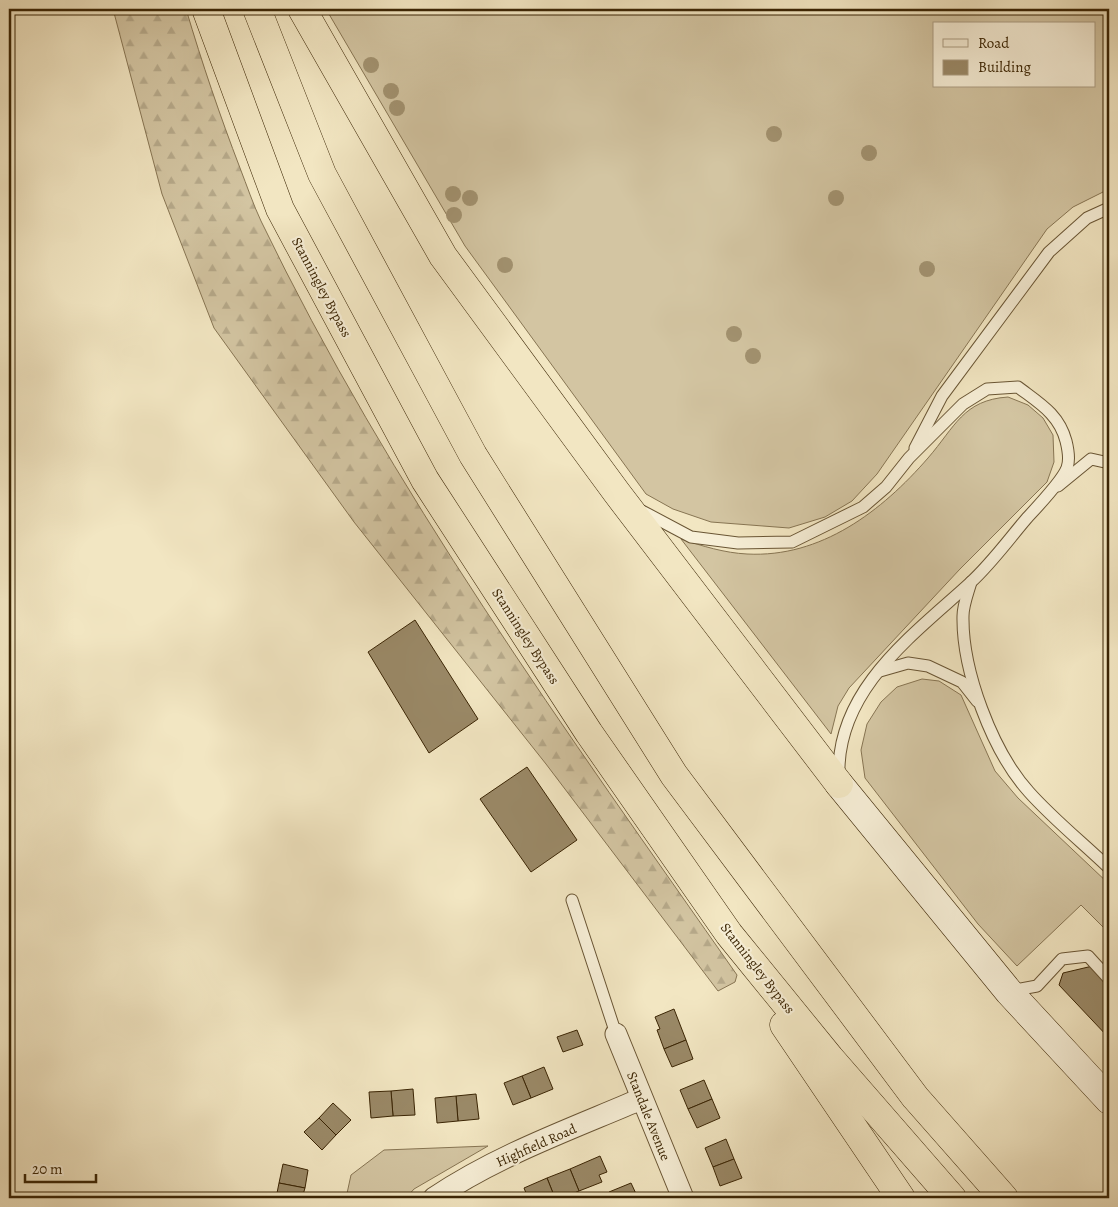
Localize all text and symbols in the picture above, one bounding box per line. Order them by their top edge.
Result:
legend [933,22,1096,88]
text: Road [978,33,1010,53]
text: Building [978,57,1031,77]
street label: Stanningley Bypass [287,234,356,341]
street label: Stanningley Bypass [487,585,564,688]
street label: Stanningley Bypass [716,919,799,1018]
street label: Standale Avenue [622,1069,675,1164]
street label: Highfield Road [493,1119,580,1172]
scale bar [25,1152,96,1184]
text: 20 m [32,1159,63,1179]

